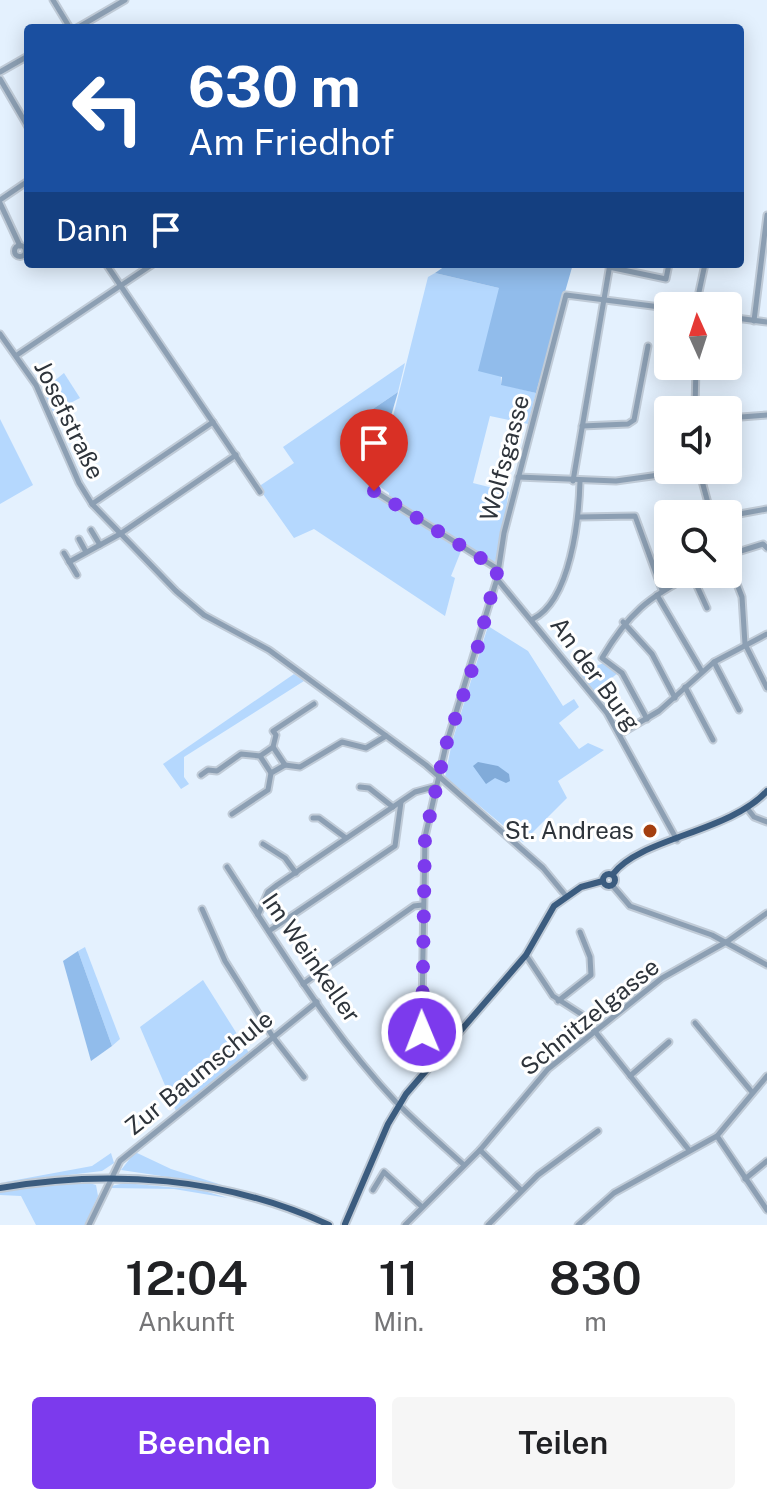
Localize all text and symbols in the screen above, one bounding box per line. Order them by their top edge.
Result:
text: 630 m [188,54,361,120]
icon: left [56,56,160,160]
text: Am Friedhof [188,121,395,163]
icon: arrive [144,208,188,252]
text: Dann [56,212,128,248]
north arrow [654,292,742,380]
map controls [654,292,742,588]
street label: Josefstraße [29,356,111,483]
street label: Wolfsgasse [474,392,534,524]
button: sound [654,396,742,484]
pin [340,409,408,491]
icon: arrive [352,421,396,465]
button: search [654,500,742,588]
street label: An der Burg [545,611,646,736]
place label: St. Andreas [505,816,634,844]
marker: St. Andreas [641,822,659,840]
street label: Im Weinkeller [257,887,367,1027]
street label: Schnitzelgasse [514,952,664,1081]
position arrow [380,990,464,1074]
street label: Zur Baumschule [119,1004,278,1140]
text: 12:04 [125,1249,248,1306]
text: 11 [378,1249,419,1306]
text: 830 [549,1249,642,1306]
text: Ankunft [138,1306,235,1337]
text: Min. [373,1306,424,1337]
text: m [584,1306,607,1337]
button: Beenden [32,1397,376,1489]
button: Teilen [392,1397,735,1489]

